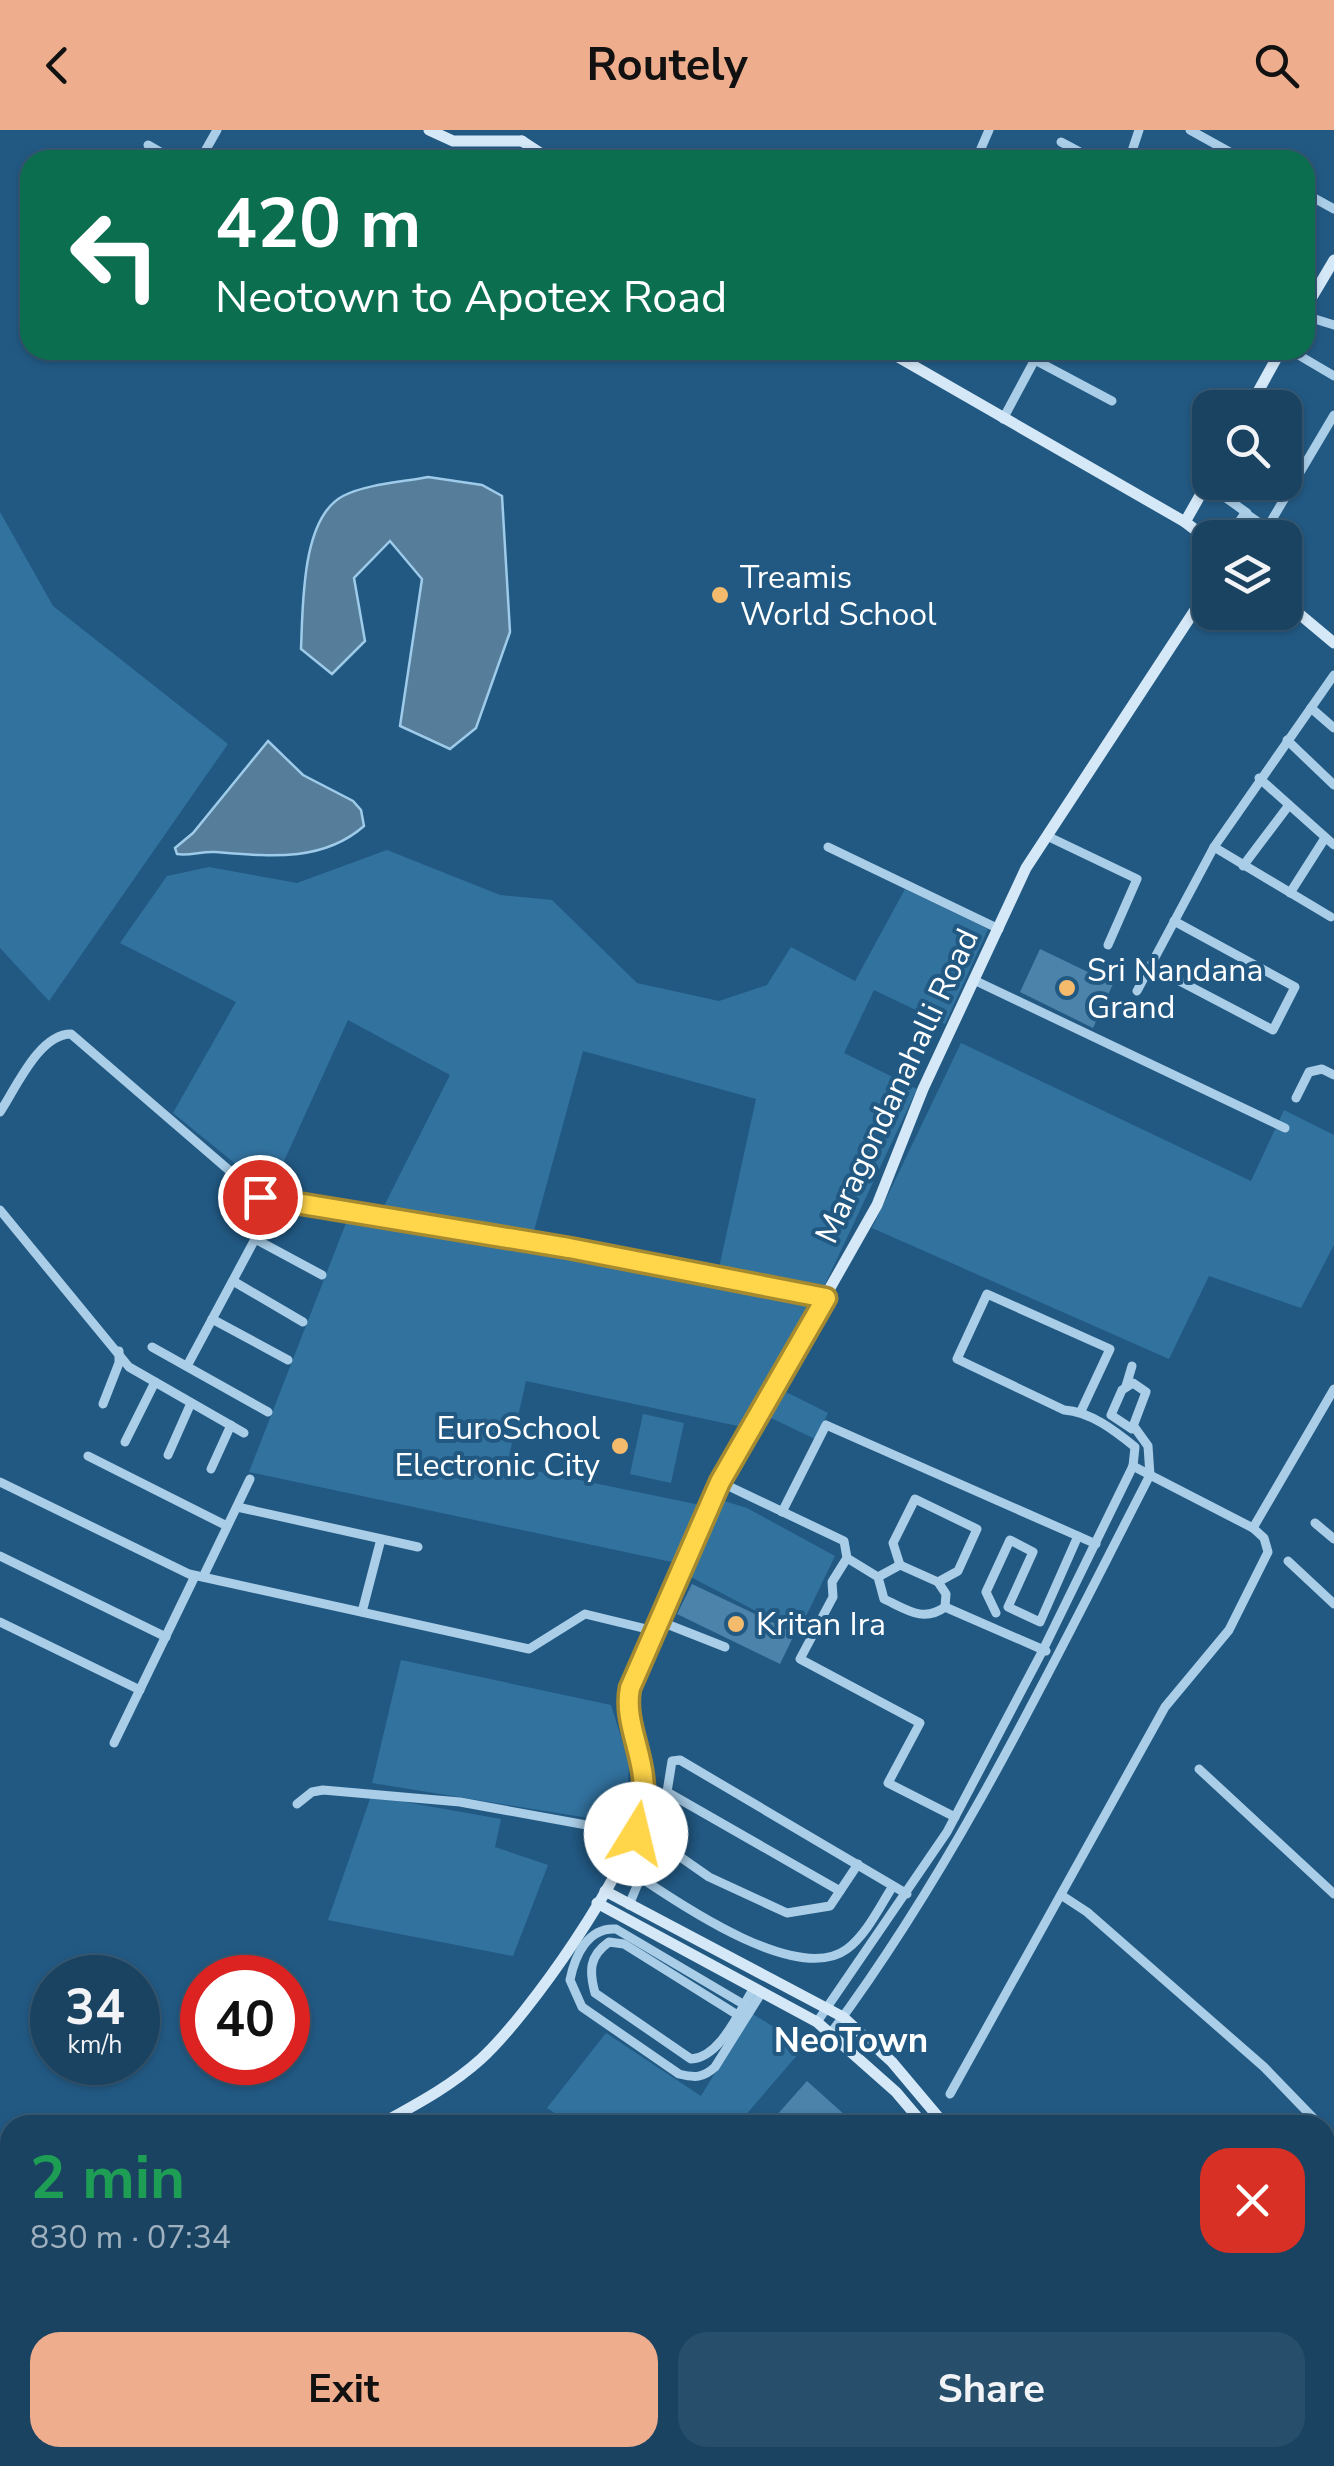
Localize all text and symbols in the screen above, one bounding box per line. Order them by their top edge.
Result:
text: Routely [586,35,748,96]
icon: back [30,38,85,93]
icon: search [1249,38,1304,93]
text: 420 m [215,176,421,272]
icon: left [50,190,180,320]
text: Neotown to Apotex Road [215,267,727,328]
map controls [1192,390,1302,630]
button: search [1192,390,1302,500]
button: layers [1192,520,1302,630]
place label: Treamis World School [740,556,937,636]
marker: Treamis World School [709,584,731,606]
street label: Maragondanahalli Road [805,922,989,1250]
place label: Sri Nandana Grand [1087,949,1263,1029]
marker: Sri Nandana Grand [1056,977,1078,999]
pin [218,1155,303,1240]
icon: arrive [233,1170,288,1225]
place label: EuroSchool Electronic City [394,1407,601,1487]
marker: EuroSchool Electronic City [609,1435,631,1457]
place label: Kritan Ira [756,1603,886,1646]
marker: Kritan Ira [725,1613,747,1635]
position arrow [584,1782,688,1886]
speed limit sign: 40 [180,1955,310,2085]
text: 34 [65,1973,125,2042]
district label: NeoTown [774,2017,928,2064]
text: km/h [67,2028,123,2062]
text: 2 min [30,2137,185,2219]
button: close [1200,2148,1305,2253]
text: 830 m · 07:34 [30,2216,231,2259]
button: Exit [30,2332,658,2447]
button: Share [678,2332,1305,2447]

